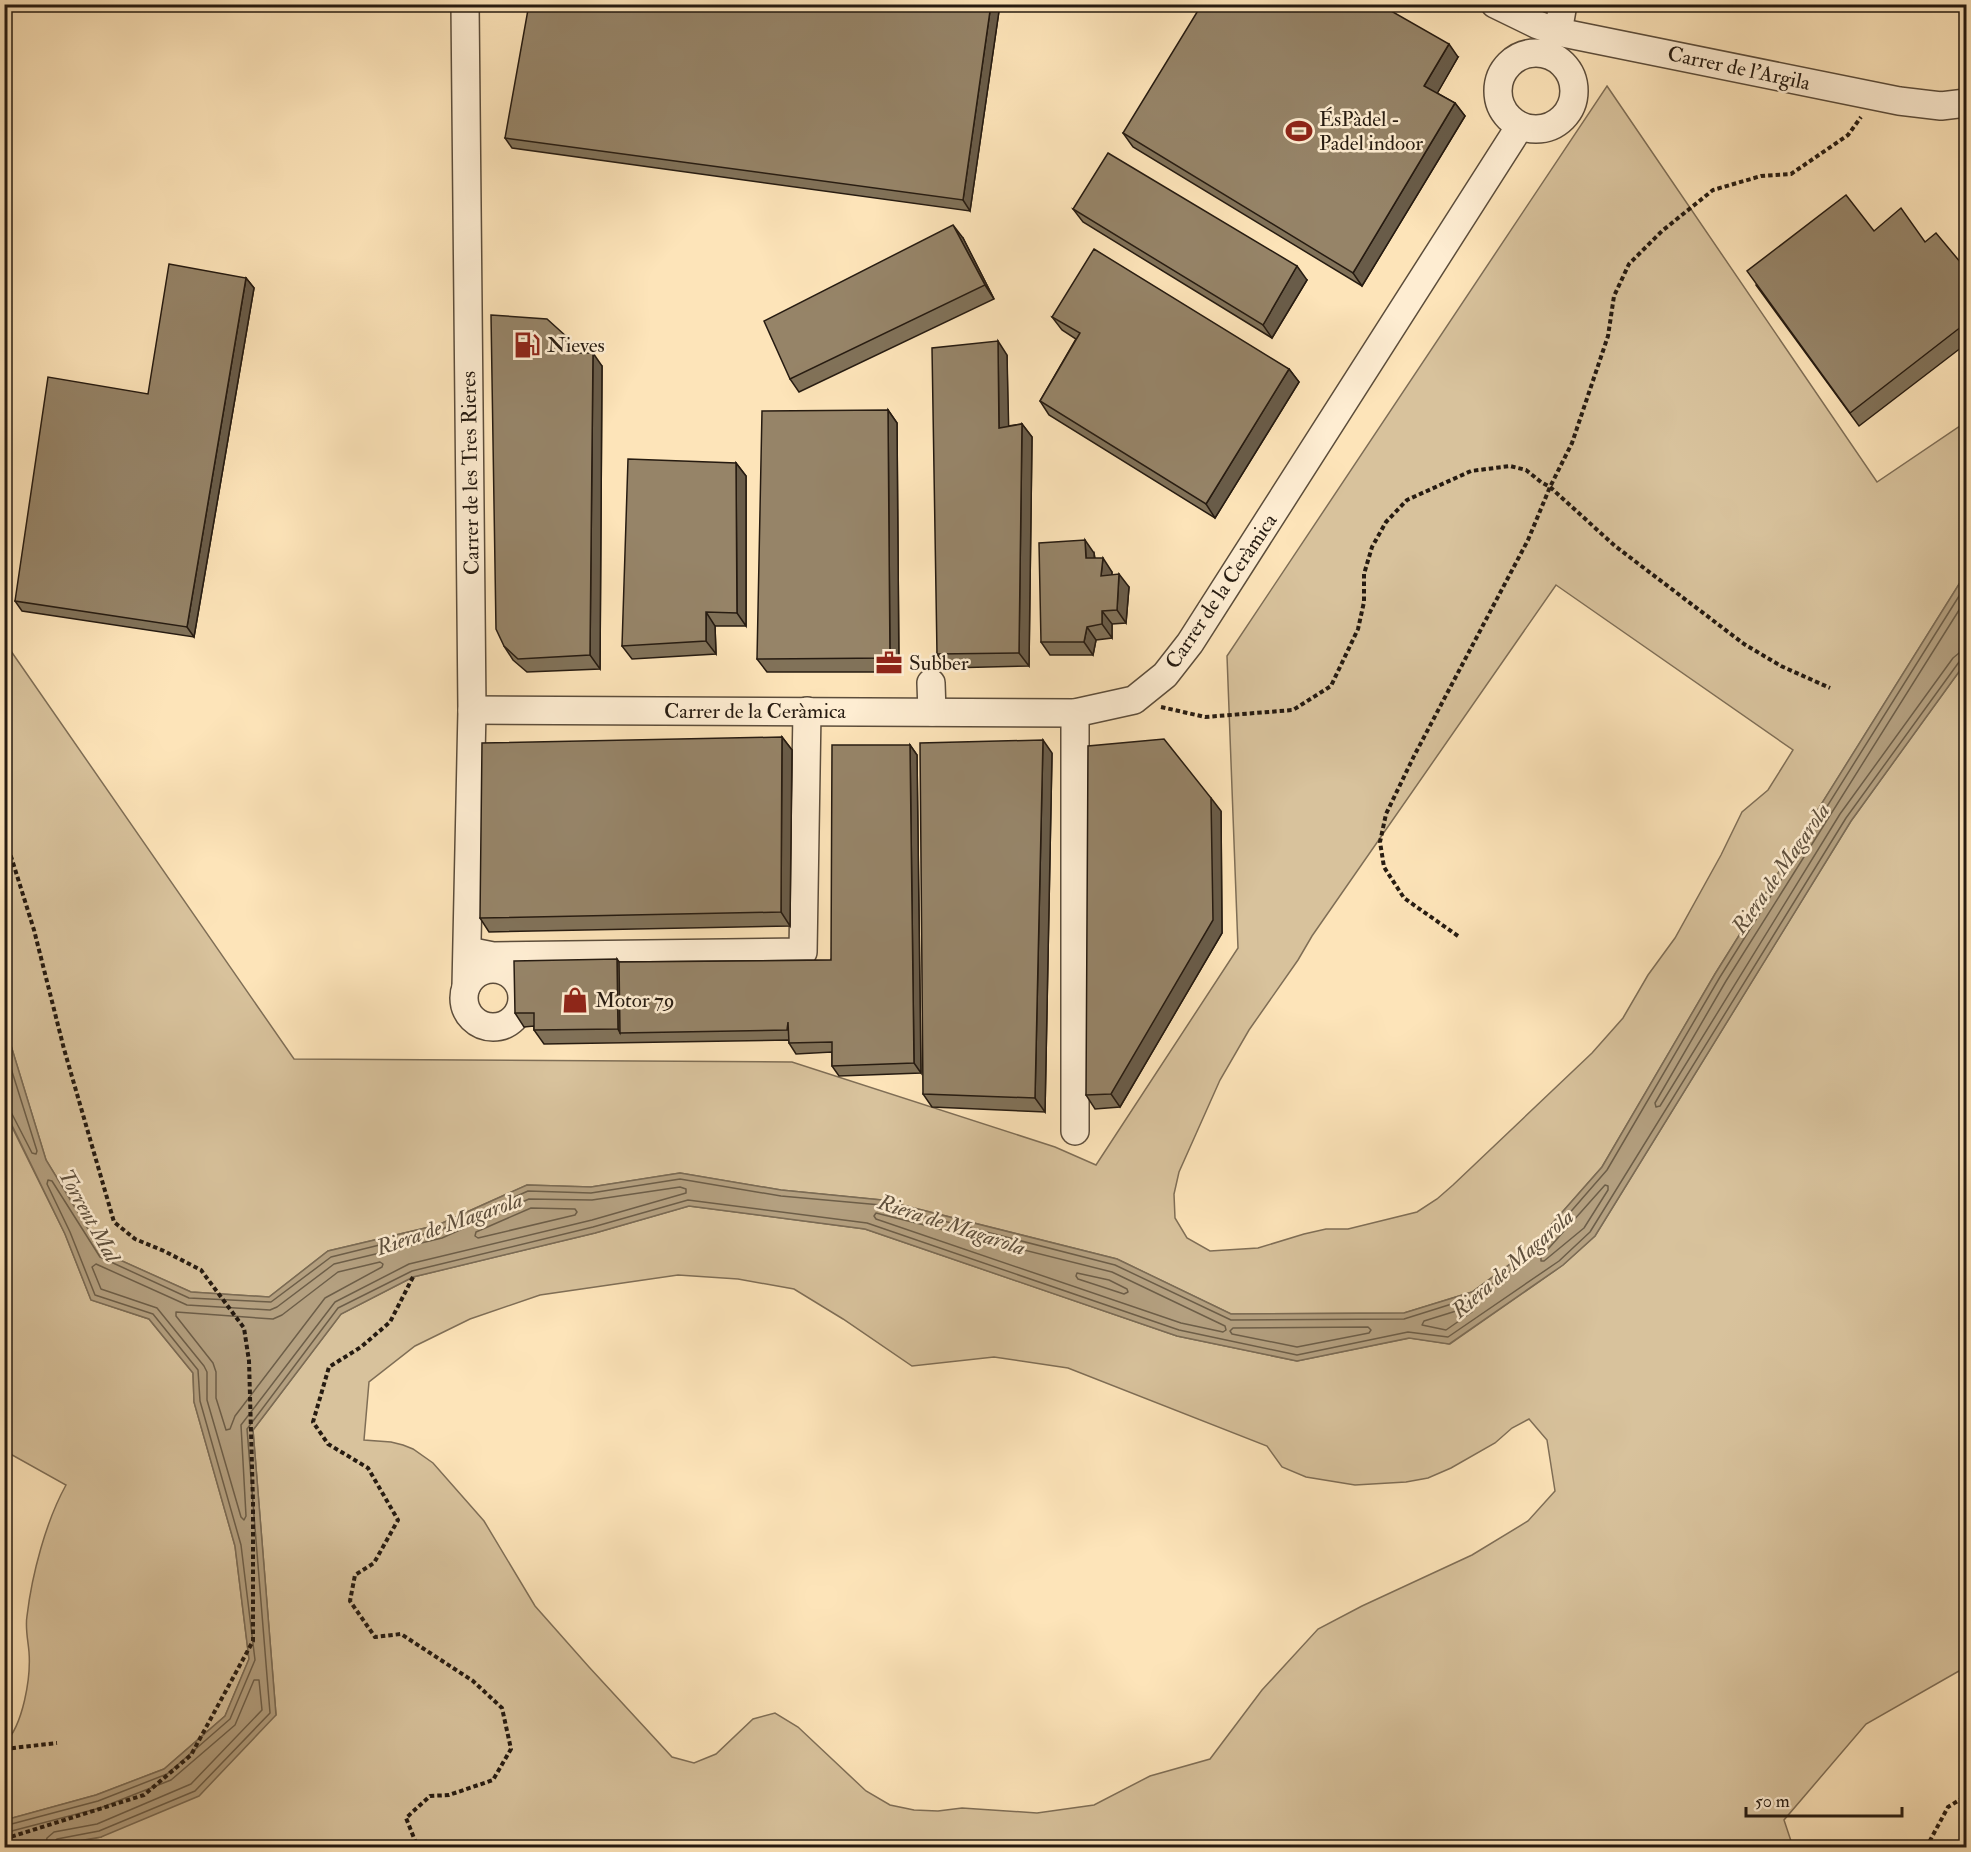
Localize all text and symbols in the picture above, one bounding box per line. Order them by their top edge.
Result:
street label: Carrer de l'Argila [1665,40,1813,97]
place label: ÉsPàdel - Padel indoor [1319,106,1423,157]
sports icon: ÉsPàdel - Padel indoor [1284,116,1314,146]
fuel station icon: Nieves [512,330,542,360]
place label: Nieves [547,332,605,359]
street label: Carrer de les Tres Rieres [455,371,486,575]
street label: Carrer de la Ceràmica [1159,508,1284,674]
office icon: Subber [874,648,904,678]
place label: Subber [909,650,969,677]
street label: Carrer de la Ceràmica [664,698,846,725]
water label: Riera de Magarola [1725,798,1836,940]
shop icon: Motor 79 [560,985,590,1015]
place label: Motor 79 [595,987,675,1014]
water label: Torrent Mal [52,1164,127,1269]
water label: Riera de Magarola [371,1186,526,1262]
water label: Riera de Magarola [874,1188,1029,1262]
water label: Riera de Magarola [1445,1203,1580,1325]
scale bar [1746,1780,1902,1818]
text: 50 m [1755,1790,1790,1813]

